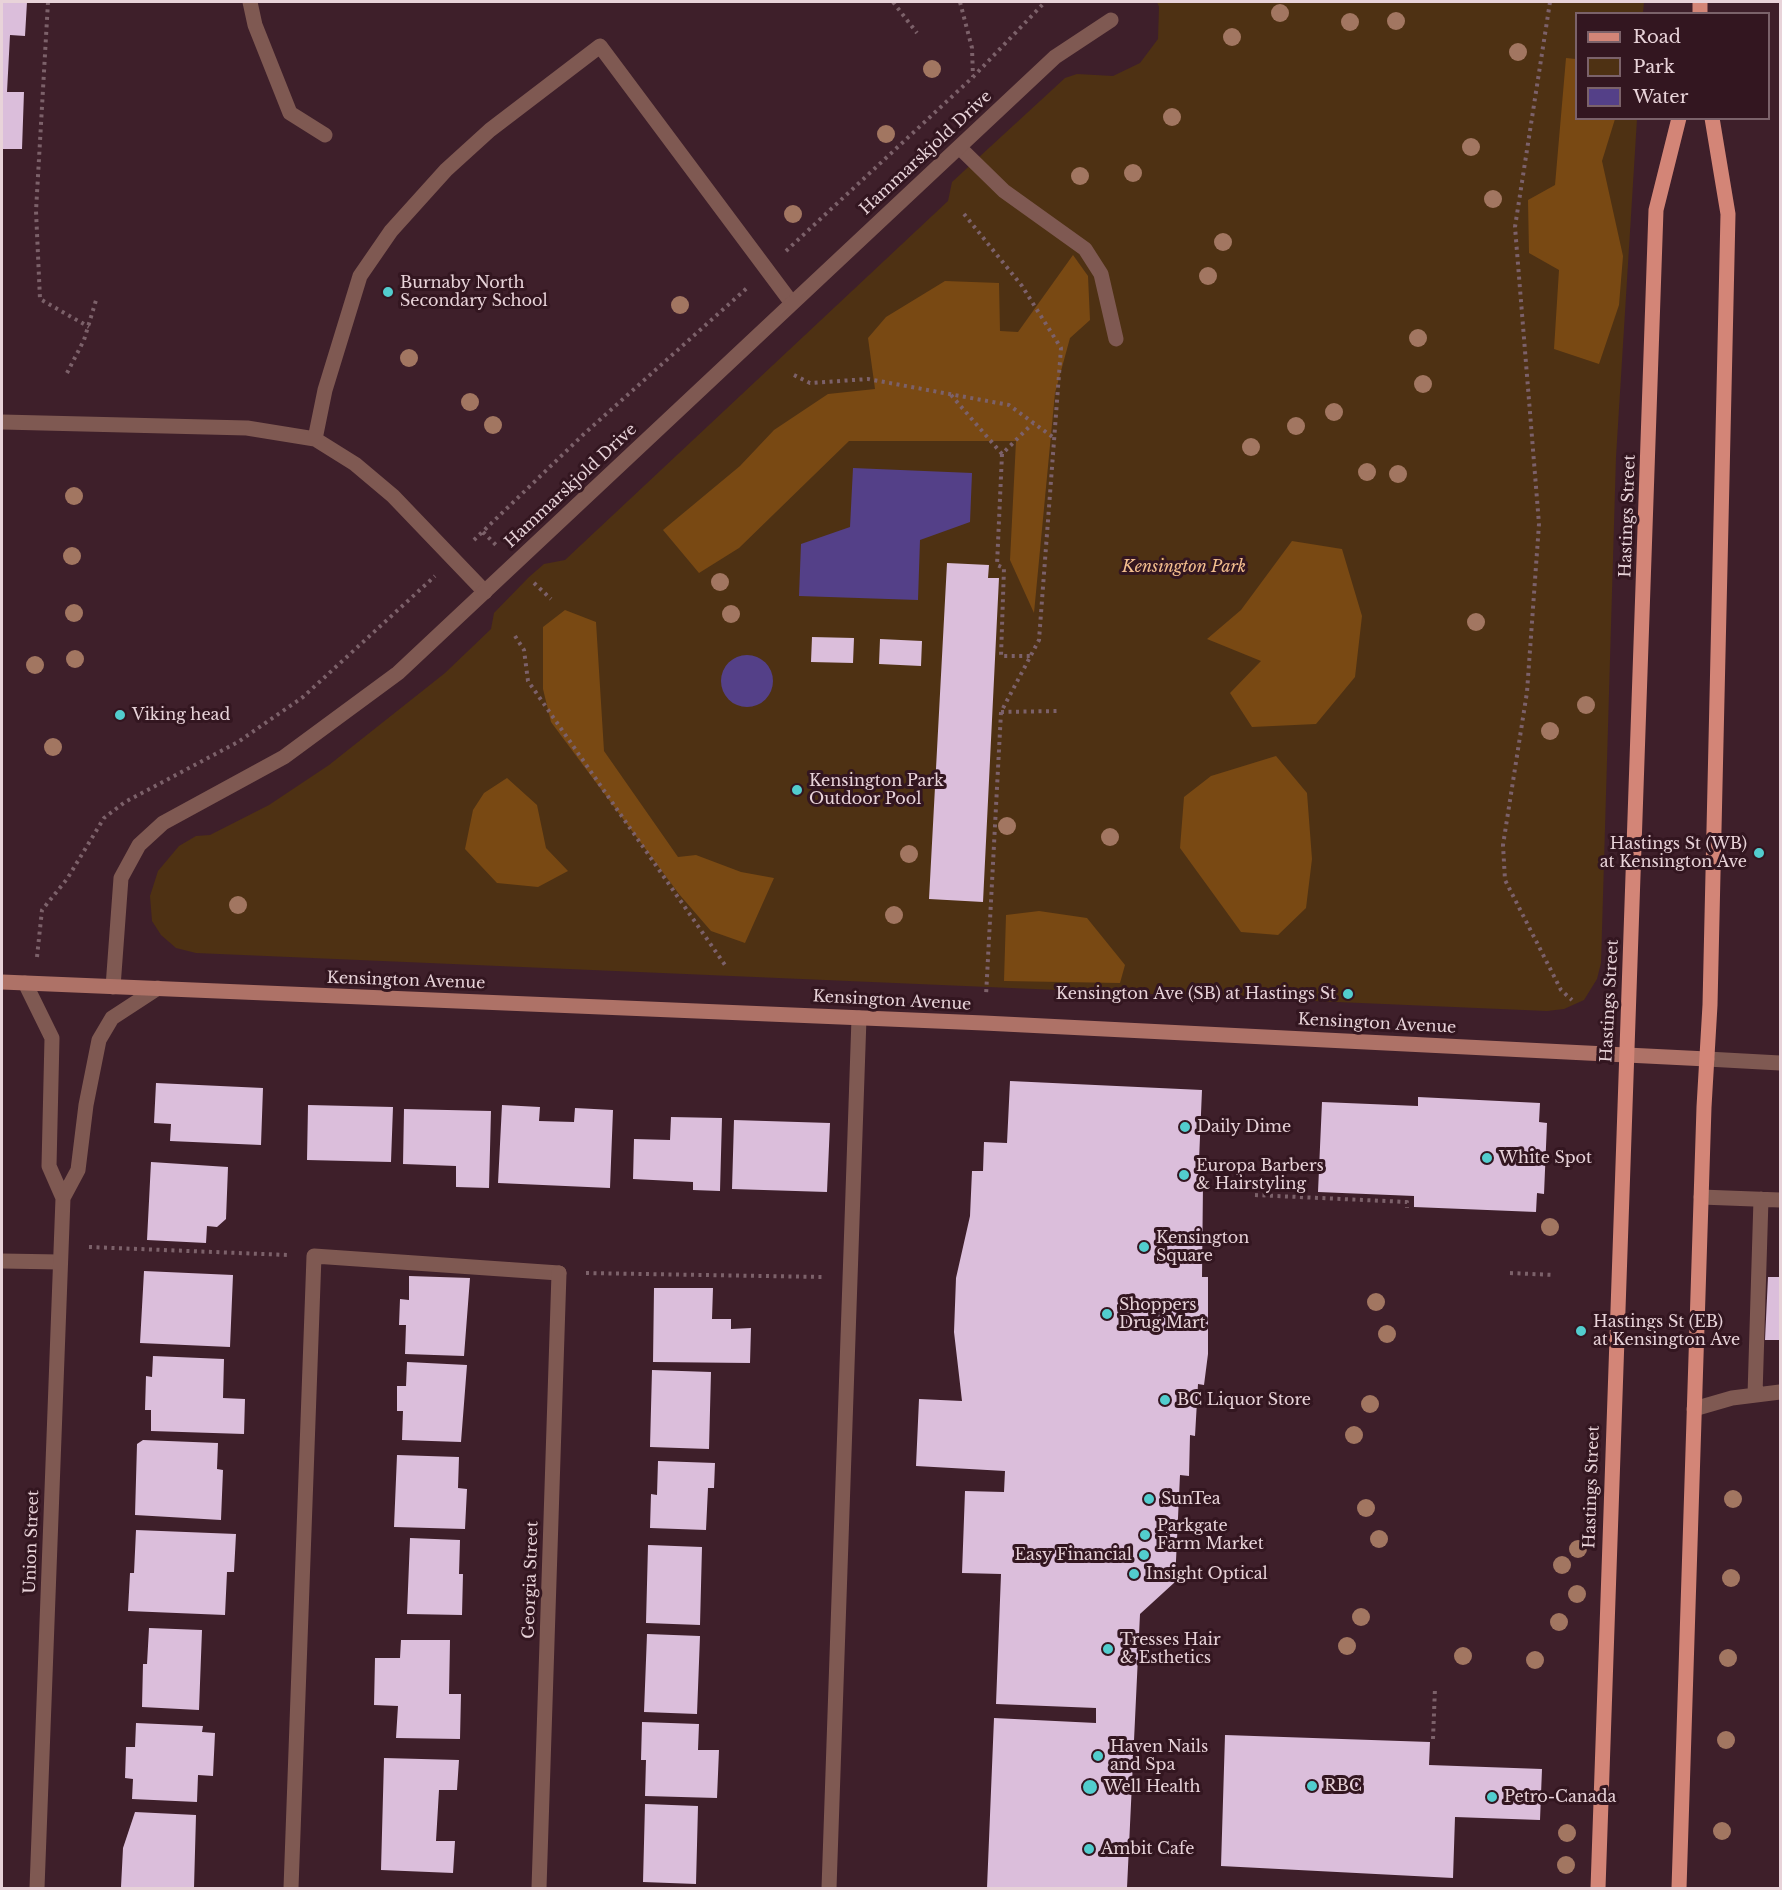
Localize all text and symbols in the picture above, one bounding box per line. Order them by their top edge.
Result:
legend [1575,12,1770,120]
text: Road [1633,26,1681,48]
text: Park [1633,56,1675,78]
text: Water [1633,86,1688,108]
street label: Hammarskjold Drive [856,87,996,219]
place label: Burnaby North Secondary School [400,273,548,311]
marker: Burnaby North Secondary School [381,285,395,299]
street label: Hammarskjold Drive [501,420,641,552]
street label: Hastings Street [1616,454,1640,578]
park label: Kensington Park [1122,557,1246,577]
place label: Viking head [132,705,230,725]
marker: Viking head [113,708,127,722]
place label: Kensington Park Outdoor Pool [809,771,944,809]
marker: Kensington Park Outdoor Pool [790,783,804,797]
place label: Hastings St (WB) at Kensington Ave [1600,834,1747,872]
marker: Hastings St (WB) at Kensington Ave [1752,846,1766,860]
street label: Hastings Street [1597,939,1623,1063]
street label: Kensington Avenue [326,969,486,993]
place label: Kensington Ave (SB) at Hastings St [1056,984,1336,1004]
street label: Kensington Avenue [812,987,972,1015]
marker: Kensington Ave (SB) at Hastings St [1341,987,1355,1001]
street label: Kensington Avenue [1297,1010,1457,1038]
place label: Daily Dime [1197,1117,1291,1137]
marker: Daily Dime [1178,1120,1192,1134]
place label: White Spot [1499,1148,1592,1168]
marker: White Spot [1480,1151,1494,1165]
place label: Europa Barbers & Hairstyling [1196,1156,1324,1194]
marker: Europa Barbers & Hairstyling [1177,1168,1191,1182]
place label: Kensington Square [1156,1228,1249,1266]
marker: Kensington Square [1137,1240,1151,1254]
place label: Shoppers Drug Mart [1119,1295,1206,1333]
marker: Shoppers Drug Mart [1100,1307,1114,1321]
place label: Hastings St (EB) at Kensington Ave [1593,1312,1740,1350]
marker: Hastings St (EB) at Kensington Ave [1574,1324,1588,1338]
place label: BC Liquor Store [1177,1390,1311,1410]
marker: BC Liquor Store [1158,1393,1172,1407]
street label: Hastings Street [1580,1425,1604,1549]
place label: SunTea [1161,1489,1221,1509]
street label: Union Street [21,1490,43,1594]
marker: SunTea [1142,1492,1156,1506]
place label: Parkgate Farm Market [1157,1516,1264,1554]
street label: Georgia Street [519,1521,543,1639]
marker: Parkgate Farm Market [1138,1528,1152,1542]
place label: Easy Financial [1014,1545,1132,1565]
marker: Easy Financial [1137,1548,1151,1562]
place label: Insight Optical [1146,1564,1268,1584]
marker: Insight Optical [1127,1567,1141,1581]
place label: Tresses Hair & Esthetics [1120,1630,1221,1668]
marker: Tresses Hair & Esthetics [1101,1642,1115,1656]
place label: Haven Nails and Spa [1110,1737,1208,1775]
marker: Haven Nails and Spa [1091,1749,1105,1763]
place label: RBC [1324,1776,1362,1796]
place label: Well Health [1104,1777,1200,1797]
marker: Well Health [1081,1778,1099,1796]
marker: RBC [1305,1779,1319,1793]
place label: Petro-Canada [1504,1787,1616,1807]
marker: Petro-Canada [1485,1790,1499,1804]
place label: Ambit Cafe [1101,1839,1194,1859]
marker: Ambit Cafe [1082,1842,1096,1856]

